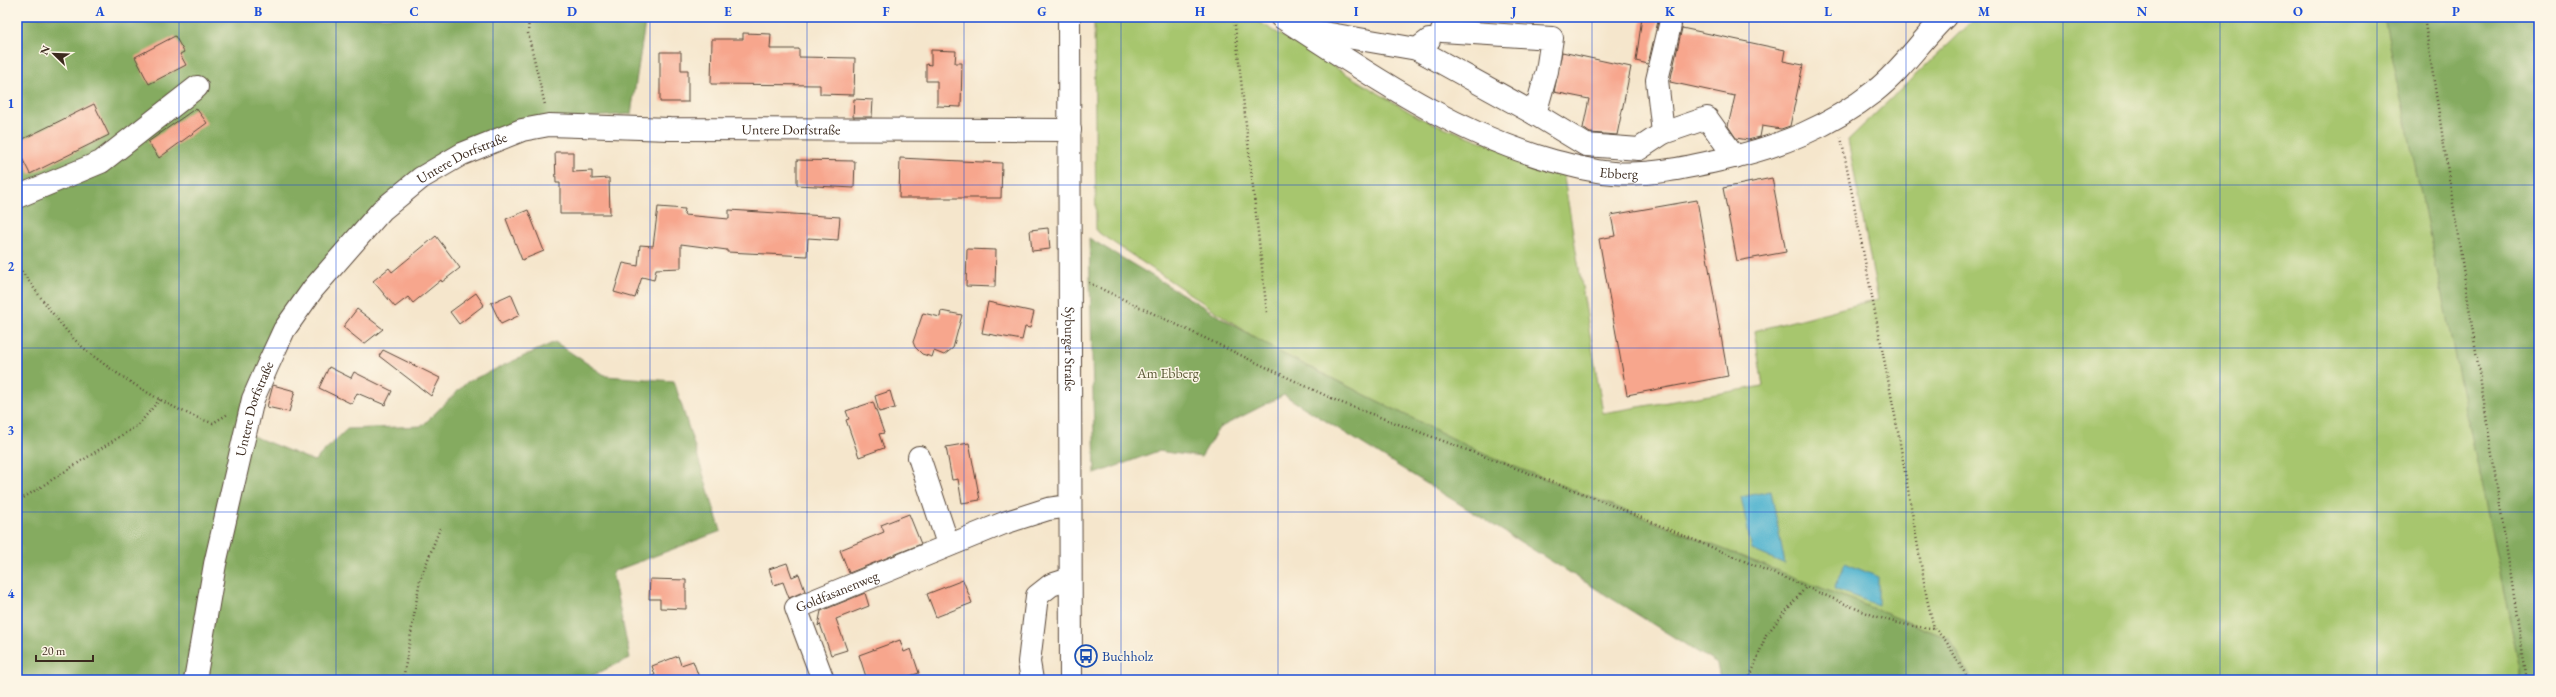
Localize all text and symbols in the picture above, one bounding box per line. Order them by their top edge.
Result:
text: A [94,3,105,20]
text: B [254,3,262,20]
text: C [409,3,419,20]
text: D [567,3,577,20]
text: E [724,3,732,20]
text: F [882,3,890,20]
text: G [1037,3,1047,20]
text: H [1195,3,1206,20]
text: I [1354,3,1359,20]
text: J [1510,3,1517,20]
text: K [1665,3,1676,20]
text: L [1824,3,1832,20]
text: M [1978,3,1990,20]
text: N [2137,3,2148,20]
text: O [2293,3,2303,20]
text: P [2452,3,2460,20]
north arrow [34,34,74,74]
text: N [37,43,53,57]
text: 1 [8,95,15,112]
street label: Untere Dorfstraße [742,120,841,138]
street label: Untere Dorfstraße [413,128,510,188]
street label: Ebberg [1598,163,1639,183]
text: 2 [8,258,15,275]
street label: Syburger Straße [1061,307,1079,392]
street label: Untere Dorfstraße [231,358,278,458]
park label: Am Ebberg [1136,364,1200,382]
text: 3 [8,422,15,439]
street label: Goldfasanenweg [793,566,882,616]
text: 4 [8,585,15,602]
scale bar [36,637,93,663]
text: 20 m [42,643,66,659]
bus stop icon: Buchholz [1073,643,1099,669]
place label: Buchholz [1102,647,1154,665]

